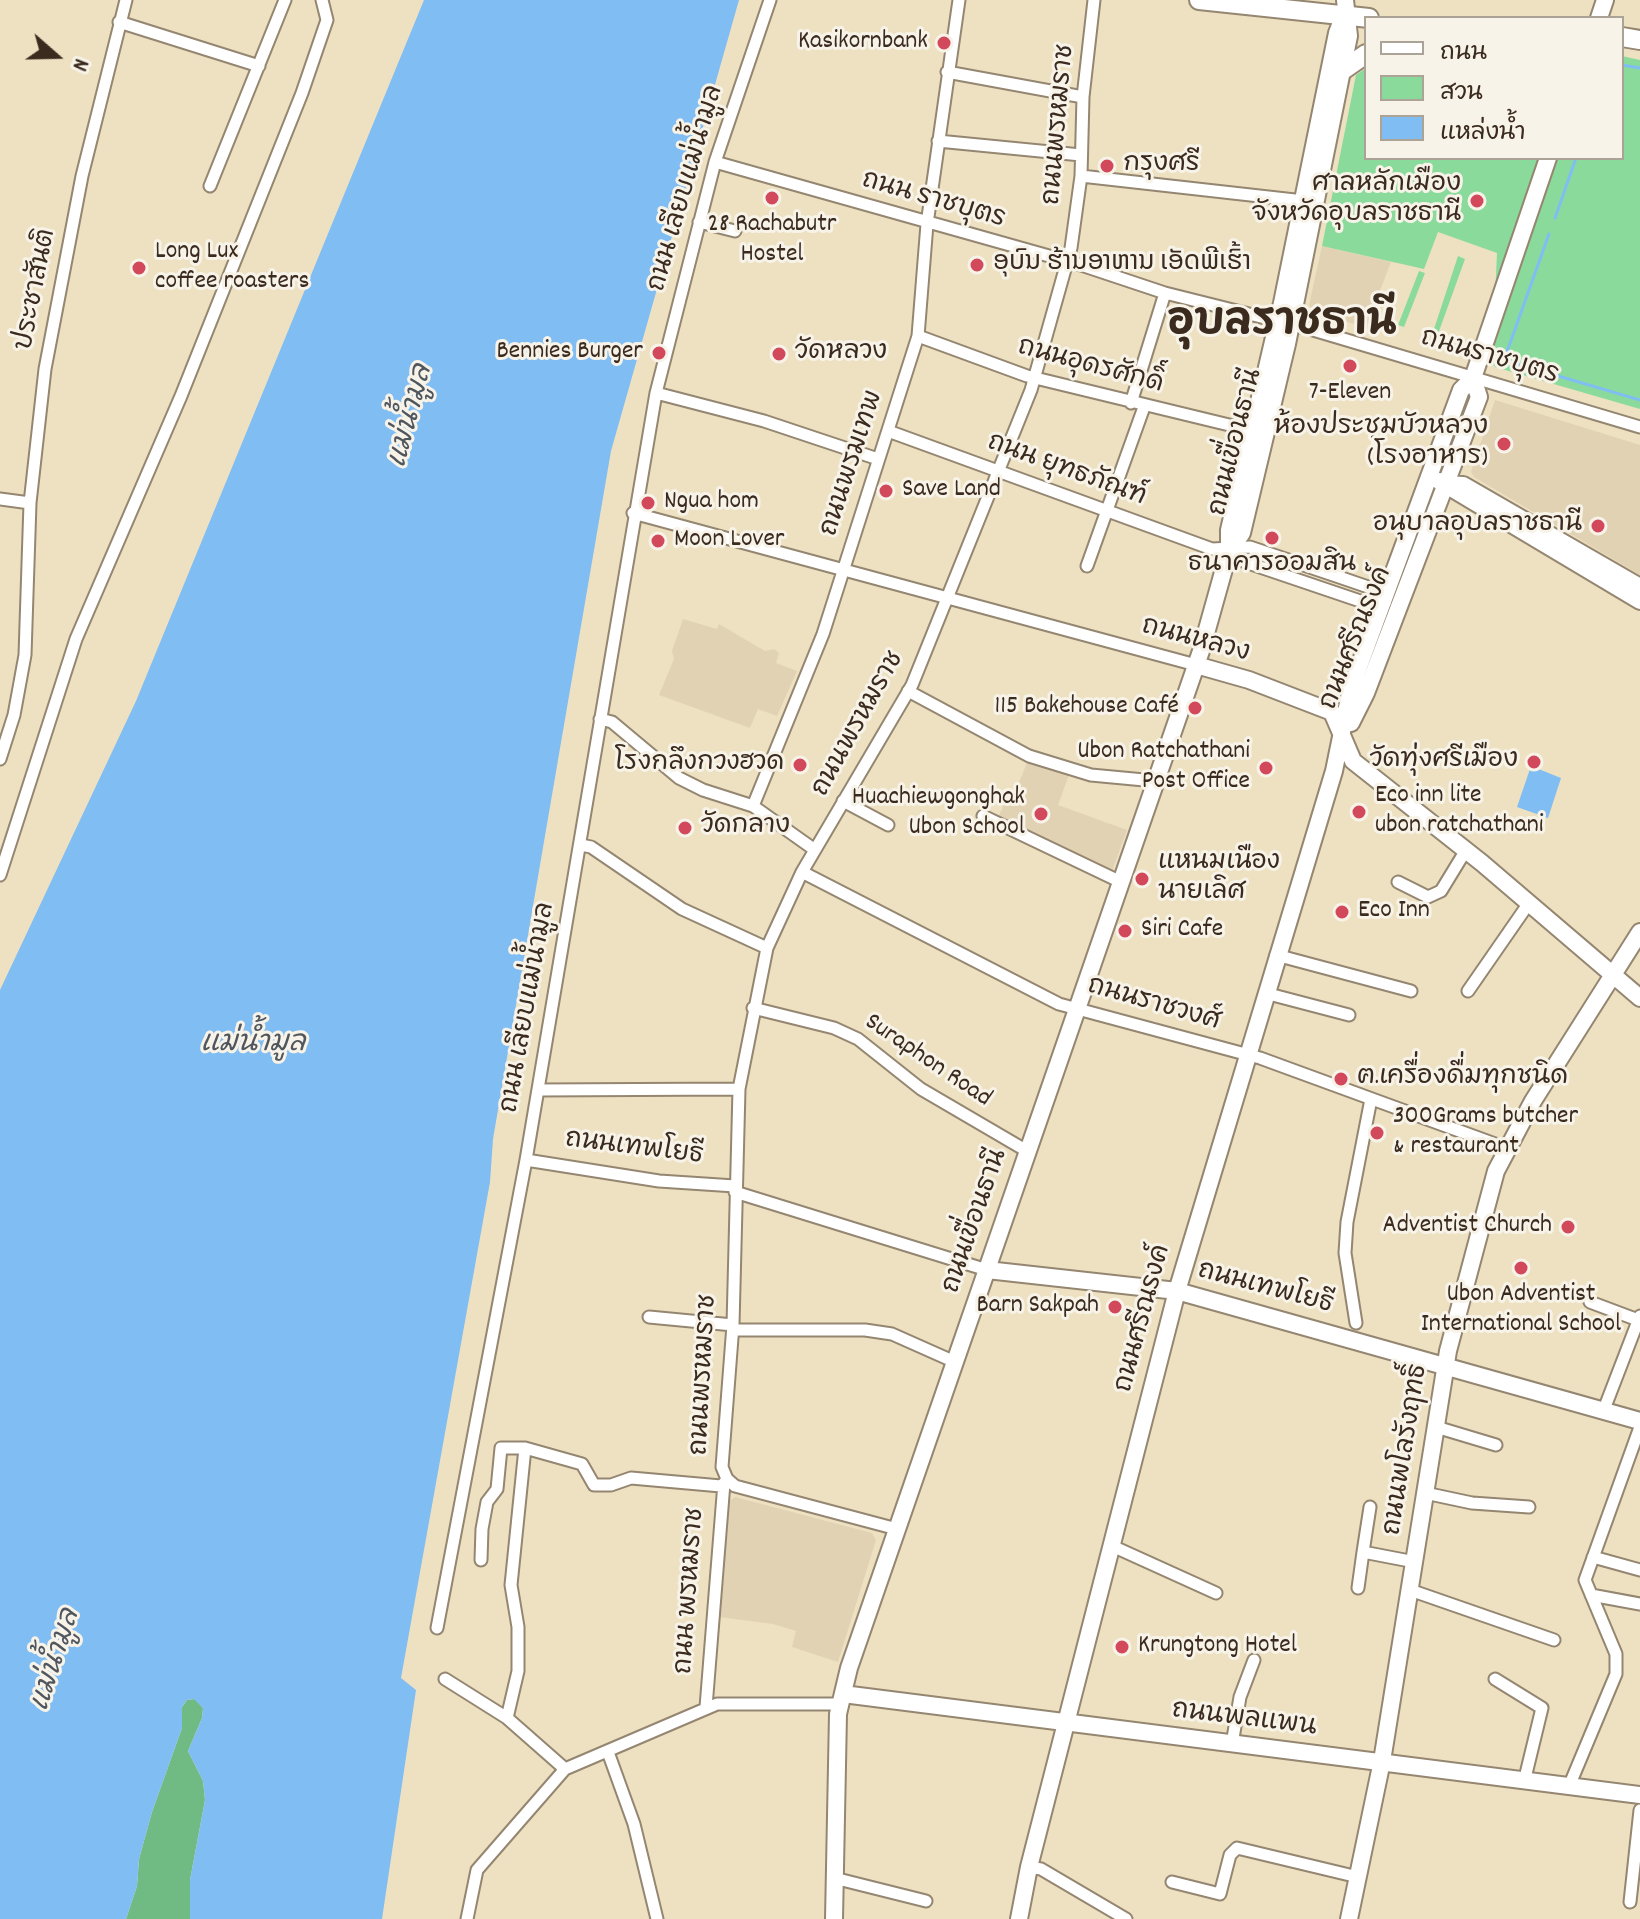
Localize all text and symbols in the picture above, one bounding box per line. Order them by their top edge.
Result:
north arrow [16,16,96,96]
legend [1364,16,1624,160]
place label: Kasikornbank [798,27,928,59]
marker: Kasikornbank [935,34,953,52]
text: ถนน [1440,37,1487,71]
street label: ถนนพรหมราช [1038,43,1084,207]
text: N [63,54,95,75]
text: สวน [1440,77,1483,111]
street label: ถนน เลียบแม่น้ำมูล [644,82,732,296]
text: แหล่งน้ำ [1440,117,1526,151]
place label: กรุงศรี [1123,150,1199,182]
marker: กรุงศรี [1098,157,1116,175]
street label: ถนน ราชบุตร [858,167,1008,237]
place label: ศาลหลักเมือง จังหวัดอุบลราชธานี [1252,170,1461,232]
marker: 28 Rachabutr Hostel [763,189,781,207]
marker: ศาลหลักเมือง จังหวัดอุบลราชธานี [1468,192,1486,210]
place label: 28 Rachabutr Hostel [708,210,836,272]
street label: ประชาสันติ [11,227,65,353]
place label: Long Lux coffee roasters [155,237,309,298]
place label: ອຸບົນ ຮ້ານອາຫານ ເອັດພີເຮົ້າ [993,249,1251,281]
marker: ອຸບົນ ຮ້ານອາຫານ ເອັດພີເຮົ້າ [968,256,986,274]
marker: Long Lux coffee roasters [130,259,148,277]
district label: อุบลราชธานี [1167,302,1397,352]
street label: ถนนราชบุตร [1416,324,1562,394]
street label: ถนนอุดรศักดิ์ [1014,334,1166,402]
place label: Bennies Burger [496,337,643,369]
place label: วัดหลวง [795,338,887,370]
marker: Bennies Burger [650,344,668,362]
marker: วัดหลวง [770,345,788,363]
marker: 7-Eleven [1341,357,1359,375]
water label: แม่น้ำมูล [383,362,443,472]
street label: ถนนเขื่อนธานี [1205,366,1271,520]
place label: 7-Eleven [1309,378,1391,410]
street label: ถนนพรมเทพ [816,387,892,541]
place label: ห้องประชุมบัวหลวง (โรงอาหาร) [1274,413,1488,474]
street label: ถนน ยุทธภัณฑ์ [982,429,1150,515]
marker: ห้องประชุมบัวหลวง (โรงอาหาร) [1495,435,1513,453]
place label: Save Land [902,475,1001,507]
marker: Save Land [877,482,895,500]
place label: Ngua hom [664,487,759,519]
marker: Ngua hom [639,494,657,512]
place label: อนุบาลอุบลราชธานี [1373,510,1582,542]
marker: อนุบาลอุบลราชธานี [1589,517,1607,535]
place label: Moon Lover [674,525,784,557]
marker: ธนาคารออมสิน [1263,529,1281,547]
marker: Moon Lover [649,532,667,550]
place label: ธนาคารออมสิน [1188,550,1356,582]
street label: ถนนศรีณรงค์ [1315,563,1401,715]
street label: ถนนหลวง [1138,613,1252,671]
street label: ถนนพรหมราช [807,647,913,803]
place label: 115 Bakehouse Café [995,692,1179,724]
marker: 115 Bakehouse Café [1186,699,1204,717]
place label: Ubon Ratchathani Post Office [1077,737,1250,798]
place label: วัดทุ่งศรีเมือง [1370,746,1518,778]
place label: โรงกลึงกวงฮวด [615,749,784,781]
marker: วัดทุ่งศรีเมือง [1525,753,1543,771]
marker: โรงกลึงกวงฮวด [791,756,809,774]
marker: Ubon Ratchathani Post Office [1257,759,1275,777]
place label: Eco inn lite ubon ratchathani [1375,781,1543,842]
place label: Huachiewgonghak Ubon School [852,783,1025,844]
marker: Eco inn lite ubon ratchathani [1350,803,1368,821]
marker: Huachiewgonghak Ubon School [1032,805,1050,823]
place label: วัดกลาง [701,812,790,844]
marker: วัดกลาง [676,819,694,837]
place label: แหนมเนือง นายเลิศ [1158,848,1280,910]
marker: แหนมเนือง นายเลิศ [1133,870,1151,888]
place label: Eco Inn [1358,896,1430,928]
street label: ถนน เลียบแม่น้ำมูล [496,900,564,1116]
marker: Eco Inn [1333,903,1351,921]
place label: Siri Cafe [1141,915,1223,947]
marker: Siri Cafe [1116,922,1134,940]
street label: ถนนราชวงศ์ [1083,972,1223,1040]
street label: Suraphon Road [858,1008,996,1116]
water label: แม่น้ำมูล [201,1029,305,1063]
place label: ฅ.เครื่องดื่มทุกชนิด [1357,1063,1568,1095]
marker: ฅ.เครื่องดื่มทุกชนิด [1332,1070,1350,1088]
place label: 300Grams butcher & restaurant [1393,1102,1578,1164]
marker: 300Grams butcher & restaurant [1368,1124,1386,1142]
street label: ถนนเทพโยธี [563,1126,705,1174]
street label: ถนนเขื่อนธานี [938,1146,1016,1298]
place label: Adventist Church [1383,1211,1552,1243]
marker: Adventist Church [1559,1218,1577,1236]
street label: ถนนศรีณรงค์ [1110,1242,1180,1396]
street label: ถนนเทพโยธี [1194,1257,1336,1323]
marker: Ubon Adventist International School [1512,1259,1530,1277]
place label: Ubon Adventist International School [1421,1280,1621,1342]
place label: Barn Sakpah [976,1291,1099,1323]
street label: ถนนพรหมราช [686,1294,726,1456]
marker: Barn Sakpah [1106,1298,1124,1316]
street label: ถนนพโลรังฤทธิ์ [1379,1362,1437,1538]
street label: ถนน พรหมราช [671,1507,713,1675]
water label: แม่น้ำมูล [26,1606,90,1716]
place label: Krungtong Hotel [1138,1631,1297,1663]
marker: Krungtong Hotel [1113,1638,1131,1656]
street label: ถนนพลแพน [1170,1697,1318,1745]

